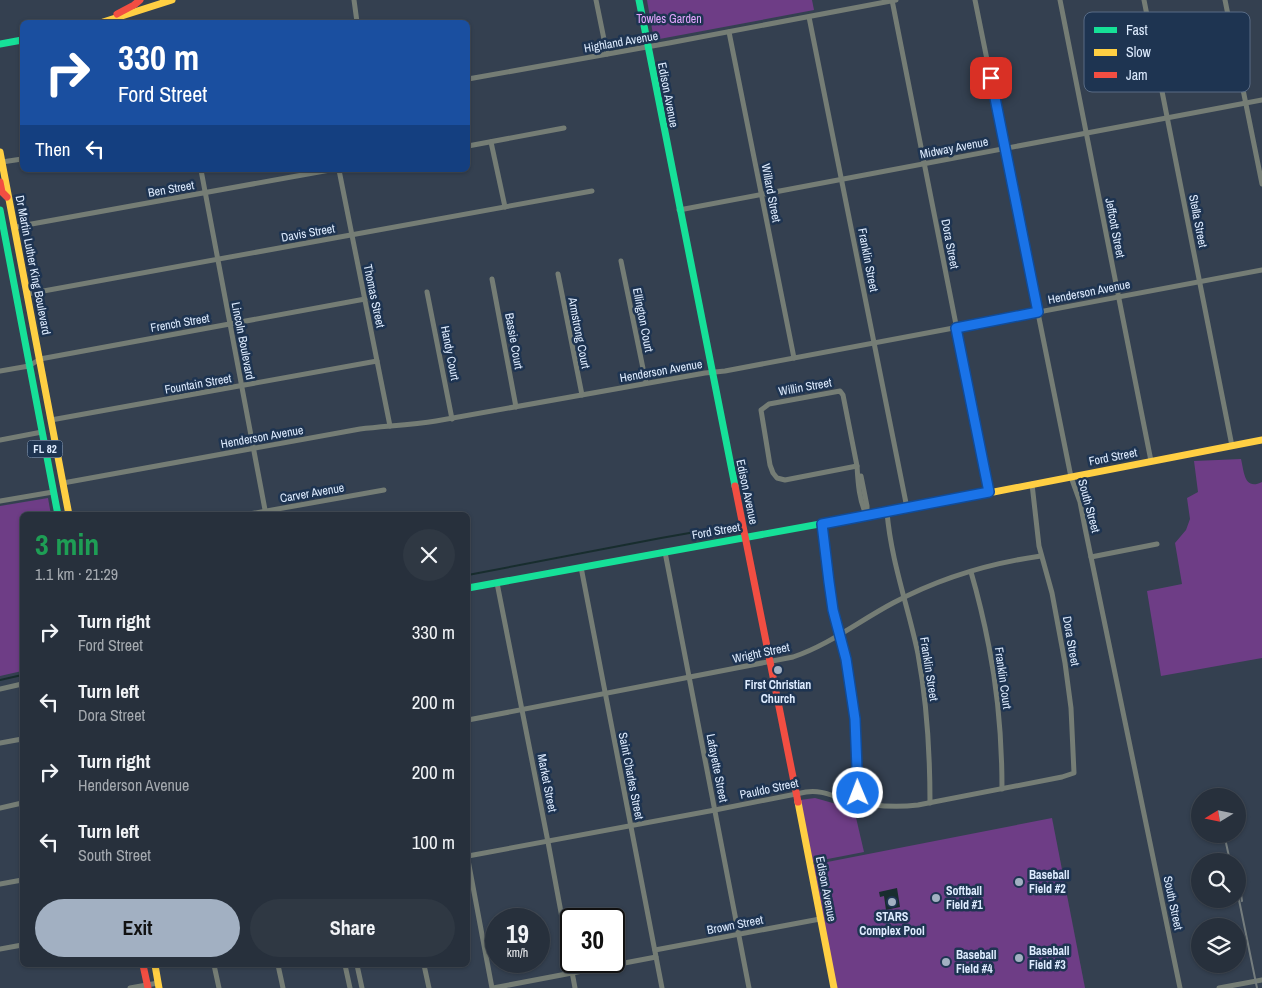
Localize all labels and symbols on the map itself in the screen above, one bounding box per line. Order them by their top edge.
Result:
park label: Towles Garden [636,11,702,27]
legend [1084,12,1250,92]
text: Fast [1126,21,1148,39]
street label: Highland Avenue [583,28,659,56]
text: Slow [1126,43,1152,61]
pin [970,57,1012,99]
street label: Edison Avenue [654,61,682,129]
text: Jam [1126,66,1148,84]
street label: Midway Avenue [918,134,990,162]
street label: Willard Street [757,162,785,224]
street label: Ben Street [147,177,196,201]
street label: Stella Street [1185,193,1211,249]
street label: Dr Martin Luther King Boulevard [12,194,54,336]
street label: Jeffcott Street [1101,197,1129,260]
street label: Dora Street [937,218,963,270]
street label: Davis Street [280,220,336,246]
street label: Franklin Street [854,227,882,293]
street label: Thomas Street [359,263,389,329]
street label: Henderson Avenue [1046,276,1132,308]
street label: Ellington Court [629,287,657,354]
street label: Armstrong Court [564,295,594,370]
street label: Lincoln Boulevard [228,301,258,381]
street label: French Street [149,310,211,336]
street label: Bassie Court [501,312,527,371]
street label: Handy Court [437,324,463,382]
street label: Henderson Avenue [618,356,704,386]
street label: Fountain Street [163,370,233,398]
street label: Willin Street [777,374,833,400]
street label: Henderson Avenue [219,422,305,452]
road number: FL 82 [28,440,62,458]
street label: Ford Street [1088,444,1139,470]
street label: Edison Avenue [732,458,762,526]
street label: South Street [1074,478,1104,535]
street label: Carver Avenue [279,479,345,507]
street label: Ford Street [691,519,742,543]
street label: Dora Street [1059,615,1083,667]
street label: Franklin Street [916,636,942,702]
street label: Wright Street [731,639,791,667]
street label: Franklin Court [991,646,1015,710]
marker: First Christian Church [772,664,784,676]
place label: First Christian Church [745,677,811,707]
street label: Saint Charles Street [615,731,647,821]
street label: Lafayette Street [703,732,732,804]
street label: Market Street [534,752,561,814]
position arrow [831,766,883,818]
street label: Pauldo Street [738,775,800,803]
north arrow [1191,788,1246,842]
street label: Edison Avenue [812,855,840,923]
place label: Baseball Field #2 [1029,867,1070,897]
street label: South Street [1159,875,1187,932]
marker: Baseball Field #2 [1013,876,1025,888]
place label: Softball Field #1 [946,883,983,913]
marker: Softball Field #1 [930,892,942,904]
marker: STARS Complex Pool [886,896,898,908]
speed limit sign: 30 [560,908,625,973]
place label: STARS Complex Pool [859,909,925,939]
street label: Brown Street [706,912,765,938]
place label: Baseball Field #3 [1029,943,1070,973]
place label: Baseball Field #4 [956,947,997,977]
marker: Baseball Field #3 [1013,952,1025,964]
marker: Baseball Field #4 [940,956,952,968]

